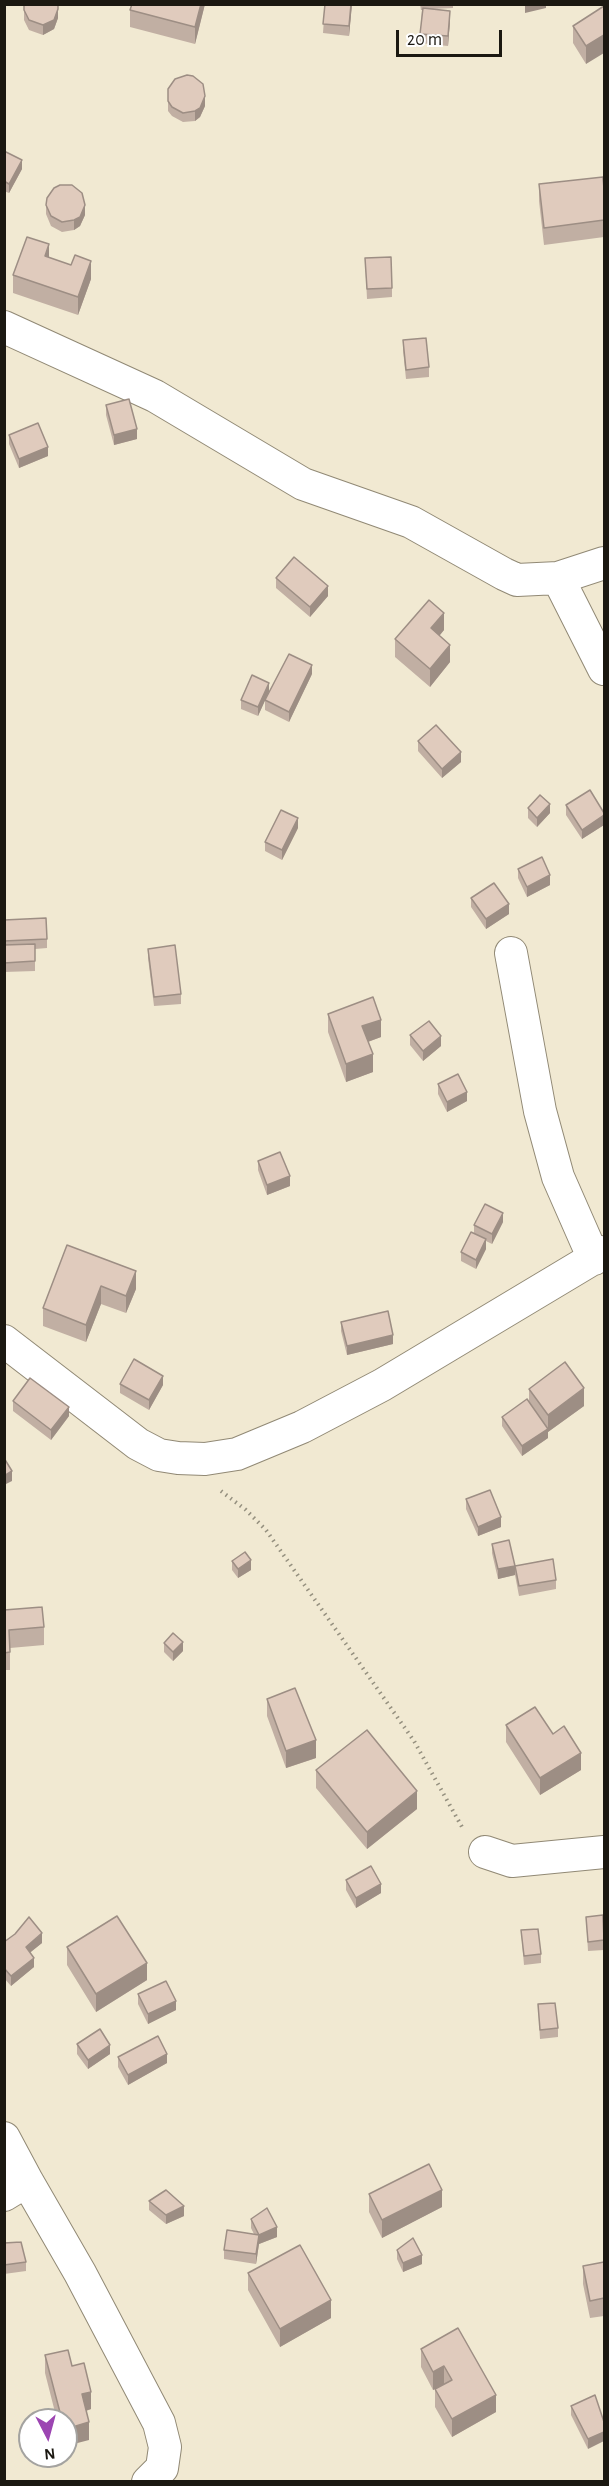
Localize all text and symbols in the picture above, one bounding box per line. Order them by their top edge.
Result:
scale bar [399,18,506,56]
text: 20 m [407,31,442,49]
north arrow [18,2408,78,2468]
text: N [43,2445,56,2462]

